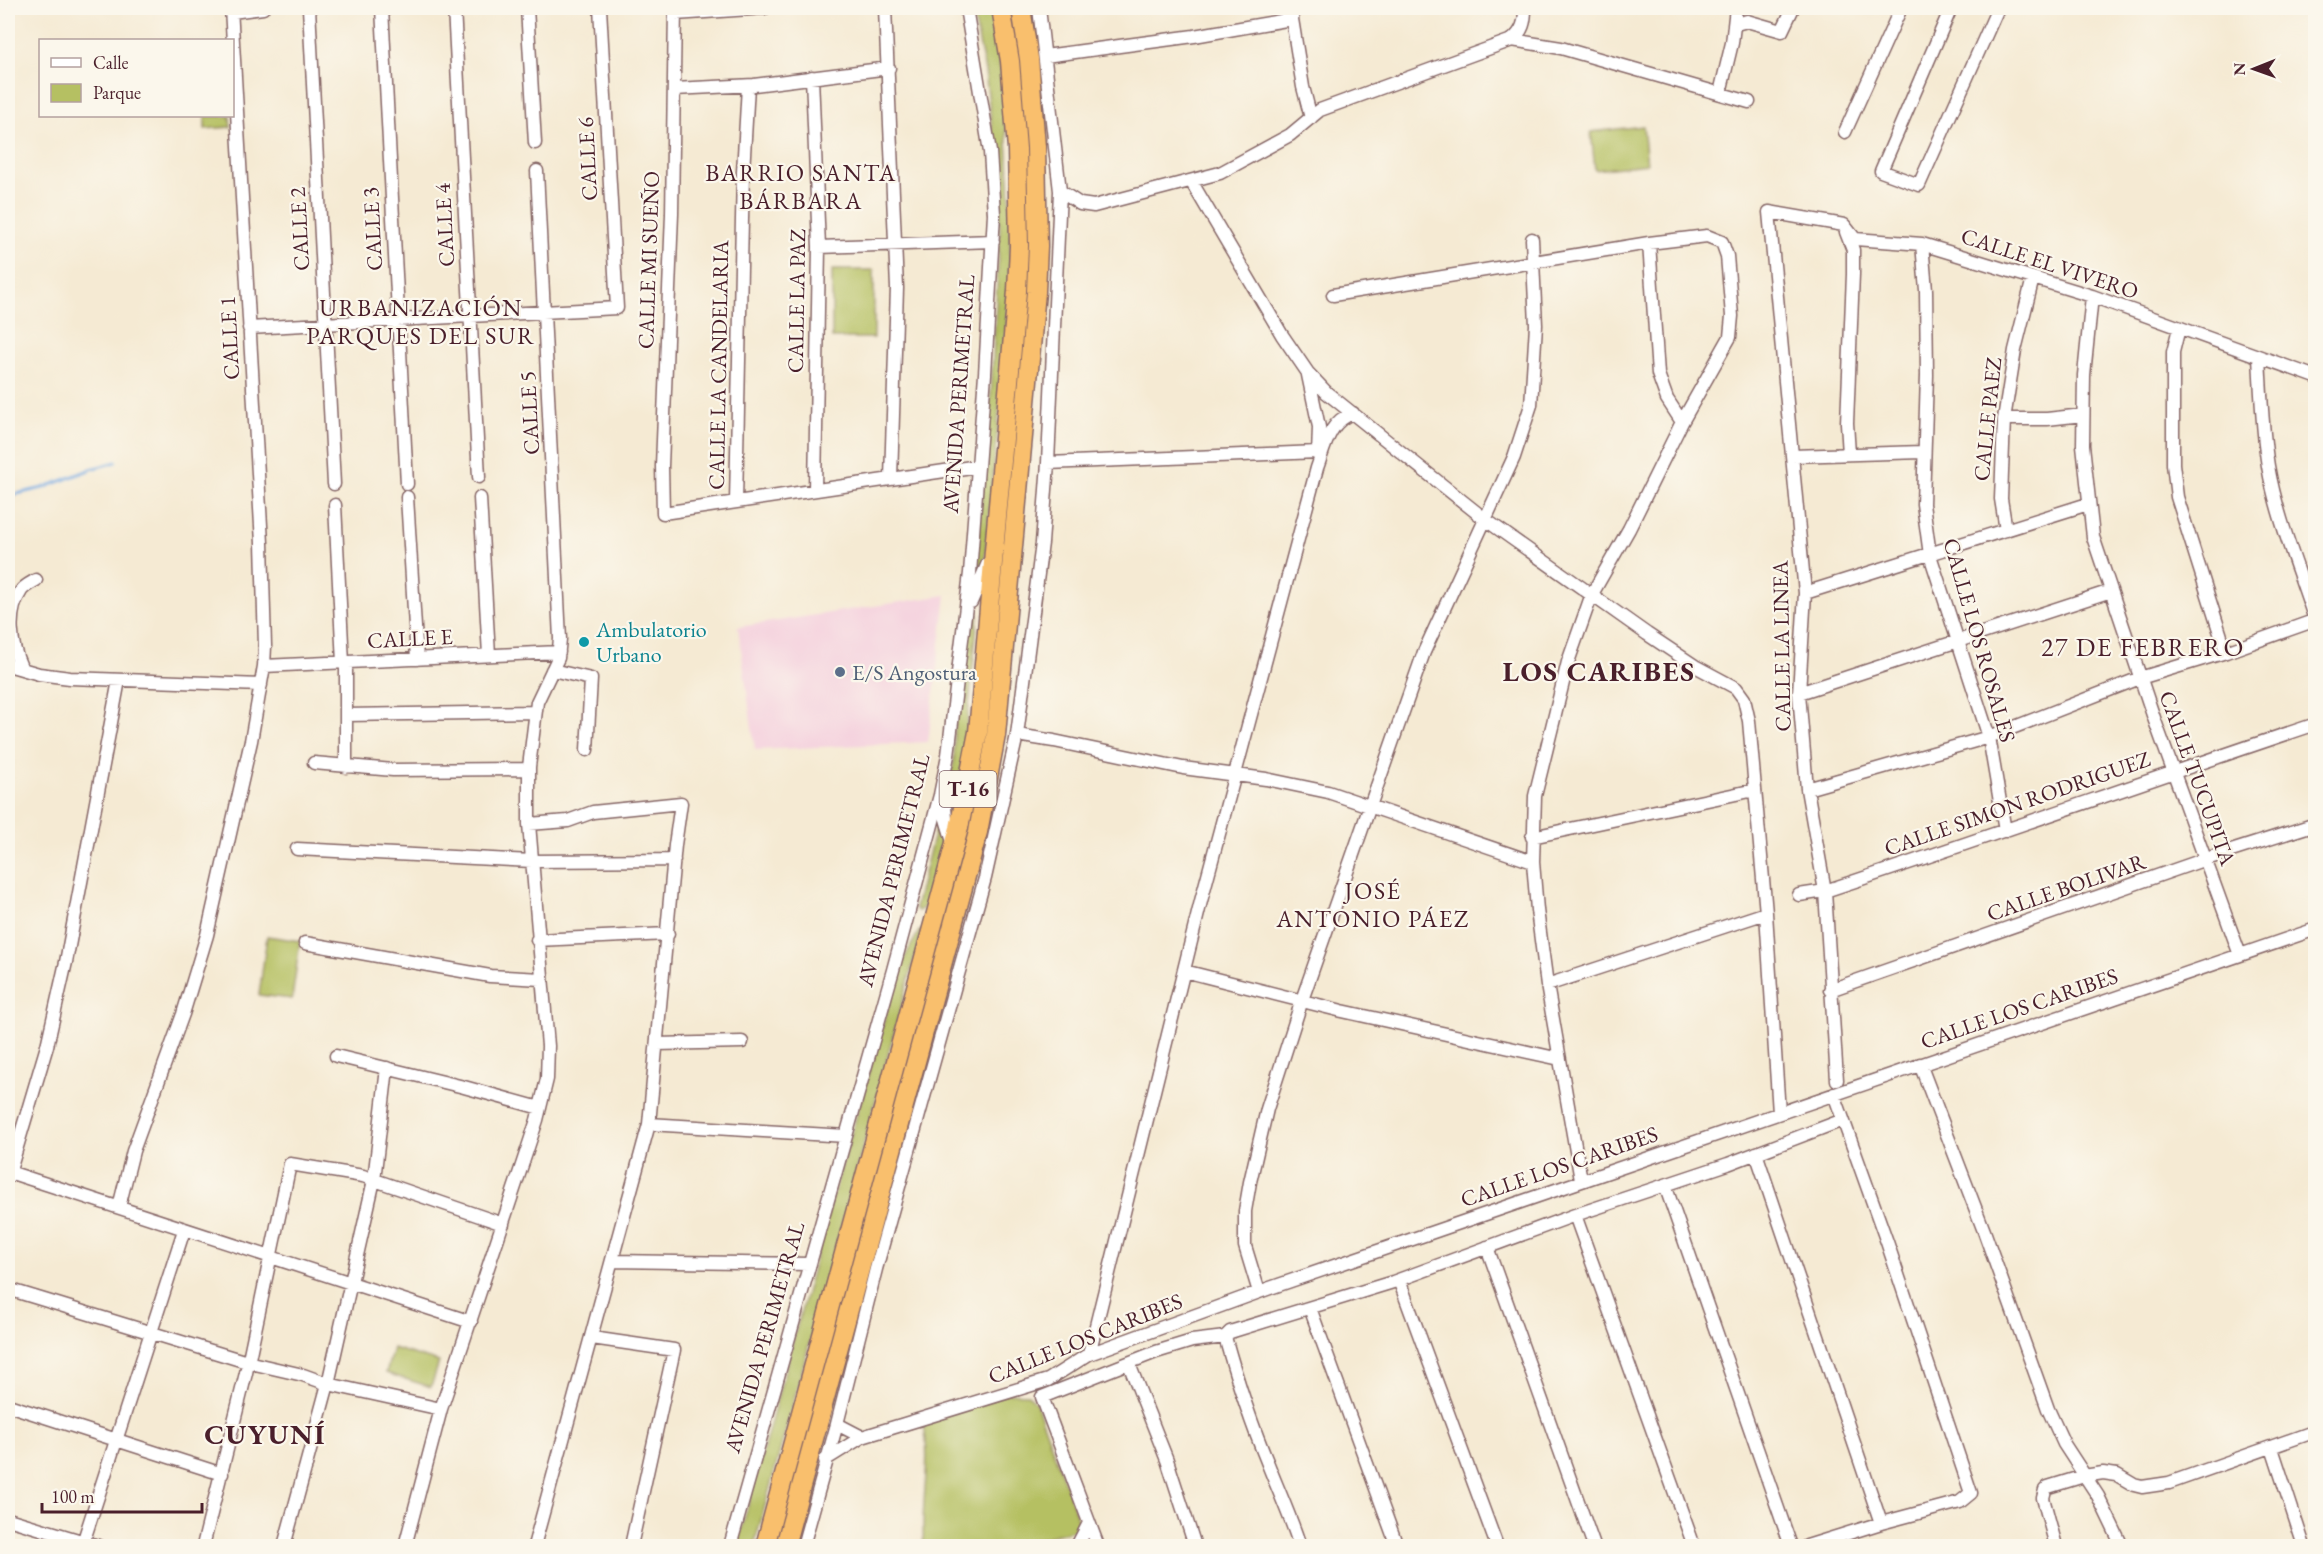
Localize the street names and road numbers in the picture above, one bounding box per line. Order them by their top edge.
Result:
street label: CALLE 6 [571,116,604,202]
street label: CALLE MI SUEÑO [631,170,666,350]
street label: CALLE 4 [428,182,461,268]
street label: CALLE 2 [283,186,316,272]
street label: CALLE 3 [356,186,389,272]
street label: CALLE EL VIVERO [1957,221,2142,306]
street label: CALLE LA PAZ [781,229,812,373]
street label: CALLE LA CANDELARIA [702,239,735,490]
street label: AVENIDA PERIMETRAL [936,274,981,515]
street label: CALLE 1 [213,295,246,381]
street label: CALLE PAEZ [1967,356,2008,482]
street label: CALLE 5 [513,370,546,456]
street label: CALLE LOS ROSALES [1936,535,2023,746]
street label: CALLE LA LINEA [1765,559,1797,732]
street label: CALLE E [366,622,454,655]
street label: CALLE TUCUPITA [2152,687,2243,870]
street label: CALLE SIMON RODRIGUEZ [1880,744,2154,863]
street label: AVENIDA PERIMETRAL [850,750,937,991]
road number: T-16 [940,771,996,807]
street label: CALLE BOLIVAR [1983,847,2150,928]
street label: CALLE LOS CARIBES [1916,961,2122,1056]
street label: CALLE LOS CARIBES [1456,1119,1662,1214]
street label: AVENIDA PERIMETRAL [717,1218,811,1457]
street label: CALLE LOS CARIBES [984,1286,1187,1391]

